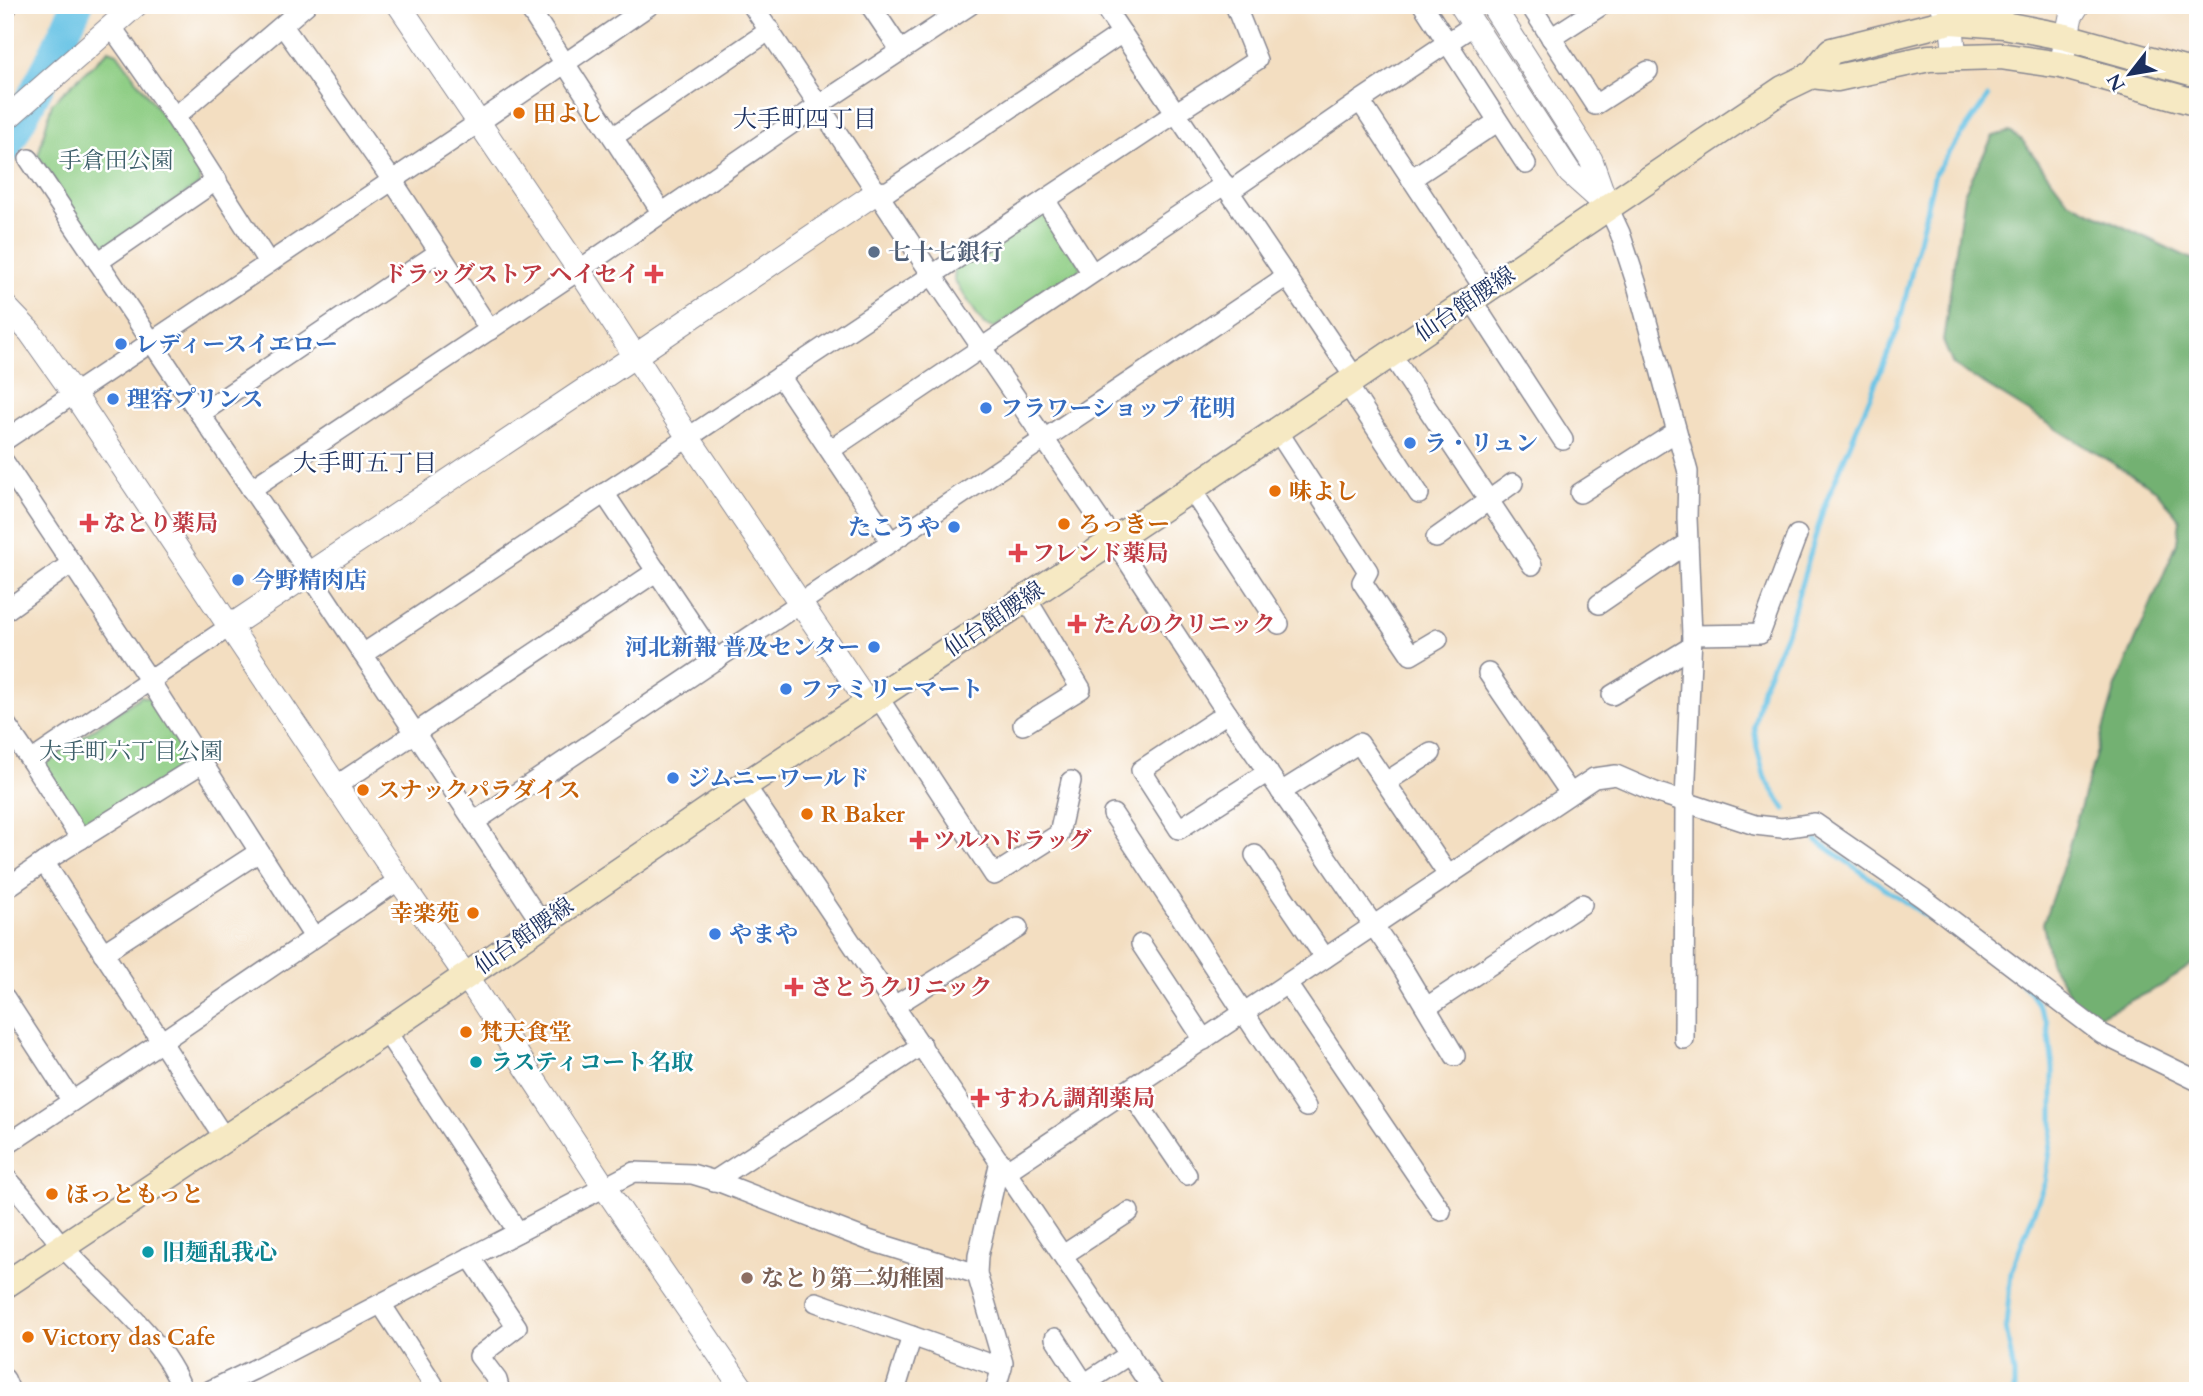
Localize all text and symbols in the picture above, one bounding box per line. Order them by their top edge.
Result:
north arrow [2094,38,2164,108]
text: N [2101,68,2132,96]
place label: 田よし [533,98,602,129]
district label: 大手町四丁目 [733,103,877,136]
marker: 田よし [511,105,527,121]
park label: 手倉田公園 [59,145,174,176]
place label: 七十七銀行 [888,237,1003,268]
marker: 七十七銀行 [866,244,882,260]
place label: ドラッグストア ヘイセイ [384,259,640,290]
street label: 仙台館腰線 [1409,259,1521,349]
marker: ドラッグストア ヘイセイ [646,266,662,282]
place label: レディースイエロー [135,329,338,360]
marker: レディースイエロー [113,336,129,352]
place label: 理容プリンス [127,384,263,415]
marker: 理容プリンス [105,391,121,407]
place label: フラワーショップ 花明 [1000,393,1235,424]
marker: フラワーショップ 花明 [978,400,994,416]
place label: ラ・リュン [1424,428,1538,459]
marker: ラ・リュン [1402,435,1418,451]
district label: 大手町五丁目 [293,447,437,480]
place label: 味よし [1289,476,1358,507]
marker: 味よし [1267,483,1283,499]
place label: なとり薬局 [103,508,218,539]
place label: ろっきー [1078,509,1170,540]
place label: たこうや [848,512,940,543]
marker: なとり薬局 [81,515,97,531]
marker: ろっきー [1056,516,1072,532]
marker: たこうや [946,519,962,535]
place label: フレンド薬局 [1032,538,1169,569]
marker: フレンド薬局 [1010,545,1026,561]
place label: 今野精肉店 [252,565,367,596]
marker: 今野精肉店 [230,572,246,588]
street label: 仙台館腰線 [938,574,1050,664]
place label: たんのクリニック [1093,609,1276,640]
marker: たんのクリニック [1067,614,1087,634]
place label: 河北新報 普及センター [625,632,860,663]
marker: 河北新報 普及センター [866,639,882,655]
place label: ファミリーマート [800,674,984,705]
marker: ファミリーマート [778,681,794,697]
park label: 大手町六丁目公園 [39,736,223,767]
place label: ジムニーワールド [687,763,870,794]
marker: ジムニーワールド [665,770,681,786]
place label: スナックパラダイス [377,775,581,806]
marker: スナックパラダイス [355,782,371,798]
place label: R Baker [821,799,906,830]
marker: R Baker [799,806,815,822]
place label: ツルハドラッグ [933,825,1091,856]
marker: ツルハドラッグ [911,832,927,848]
street label: 仙台館腰線 [468,890,580,982]
place label: 幸楽苑 [390,898,459,929]
marker: 幸楽苑 [465,905,481,921]
place label: やまや [729,919,798,950]
marker: やまや [707,926,723,942]
place label: さとうクリニック [810,972,993,1003]
marker: さとうクリニック [784,977,804,997]
place label: 梵天食堂 [480,1017,572,1048]
marker: 梵天食堂 [458,1024,474,1040]
place label: ラスティコート名取 [490,1047,694,1078]
marker: ラスティコート名取 [468,1054,484,1070]
place label: すわん調剤薬局 [994,1083,1155,1114]
marker: すわん調剤薬局 [972,1090,988,1106]
place label: ほっともっと [66,1179,204,1210]
marker: ほっともっと [44,1186,60,1202]
place label: 旧麺乱我心 [162,1237,277,1268]
marker: 旧麺乱我心 [140,1244,156,1260]
place label: なとり第二幼稚園 [761,1263,945,1294]
marker: なとり第二幼稚園 [739,1270,755,1286]
place label: Victory das Cafe [42,1322,216,1353]
marker: Victory das Cafe [20,1329,36,1345]

